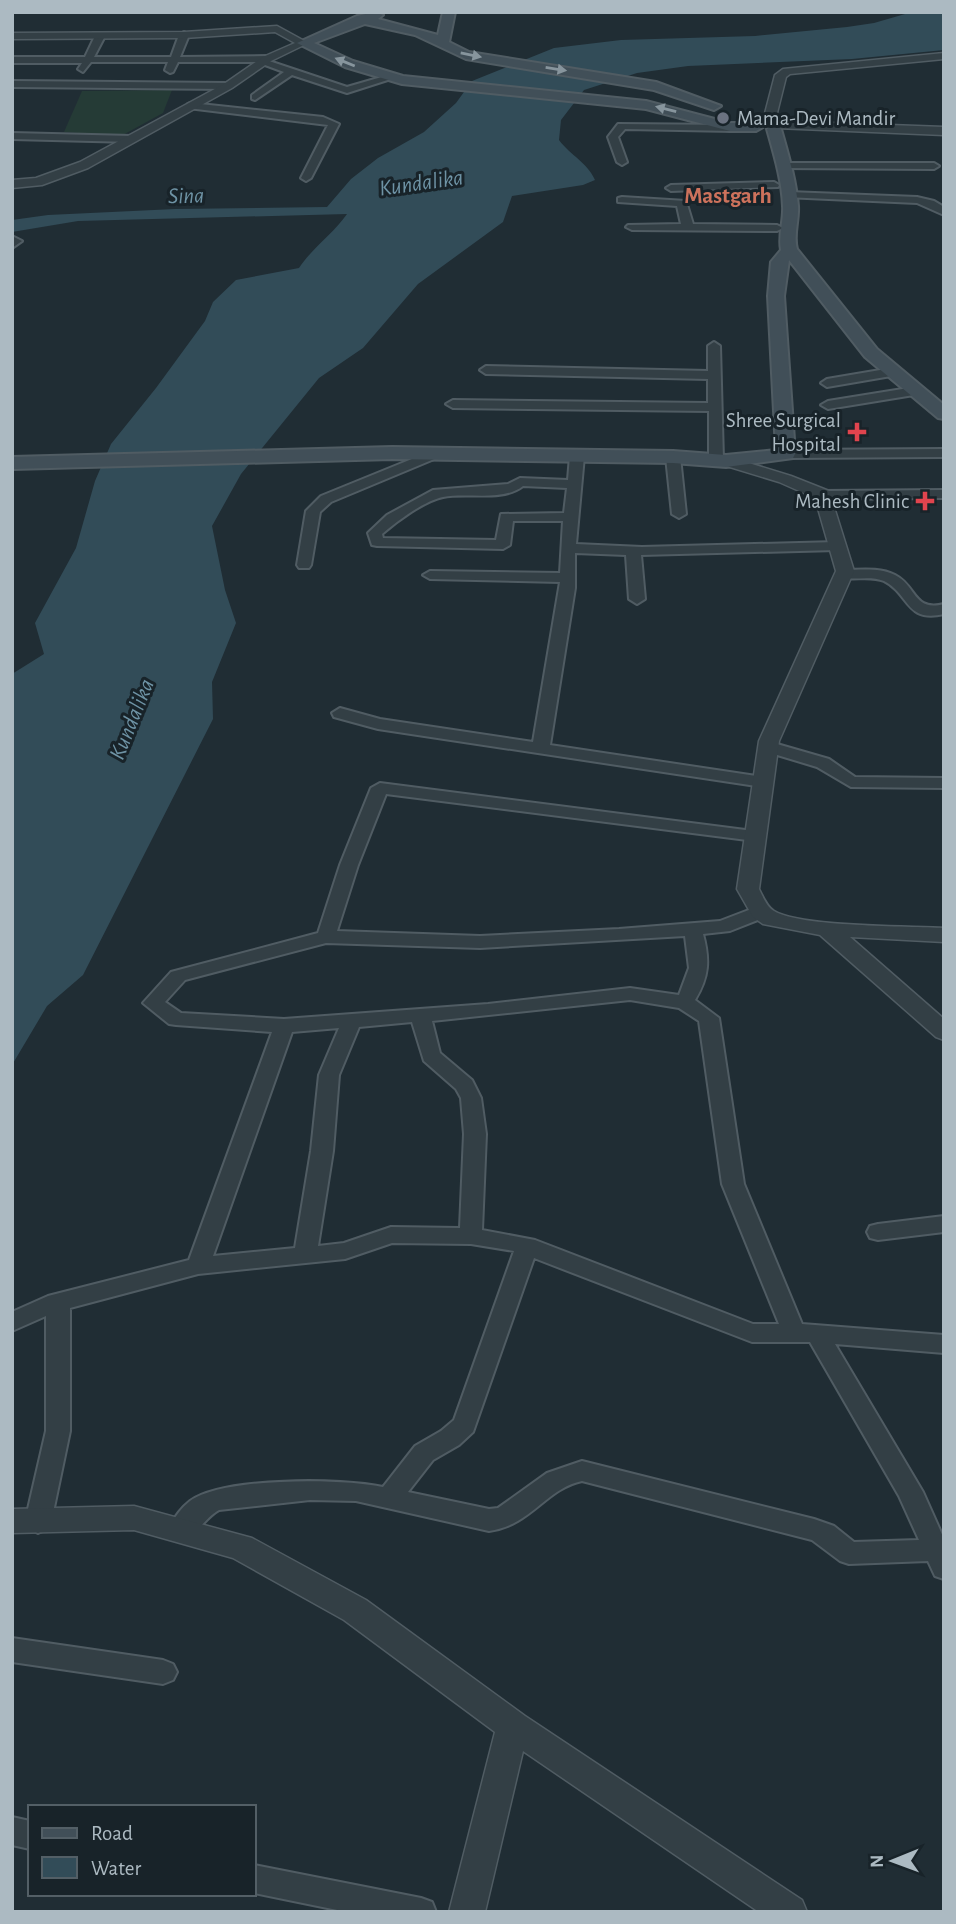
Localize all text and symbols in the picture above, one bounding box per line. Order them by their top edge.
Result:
one-way arrow [460,50,482,61]
one-way arrow [335,56,356,67]
one-way arrow [545,64,567,75]
one-way arrow [655,103,677,114]
place label: Mama-Devi Mandir [737,108,895,129]
marker: Mama-Devi Mandir [715,110,731,126]
water label: Kundalika [378,166,465,201]
water label: Sina [168,185,204,208]
district label: Mastgarh [684,185,772,208]
place label: Shree Surgical Hospital [726,410,841,455]
marker: Shree Surgical Hospital [847,422,867,442]
place label: Mahesh Clinic [795,491,909,512]
marker: Mahesh Clinic [915,491,935,511]
water label: Kundalika [106,676,159,763]
legend [28,1805,256,1896]
text: Road [91,1823,133,1844]
north arrow [858,1826,928,1896]
text: N [868,1854,887,1868]
text: Water [91,1858,141,1879]

